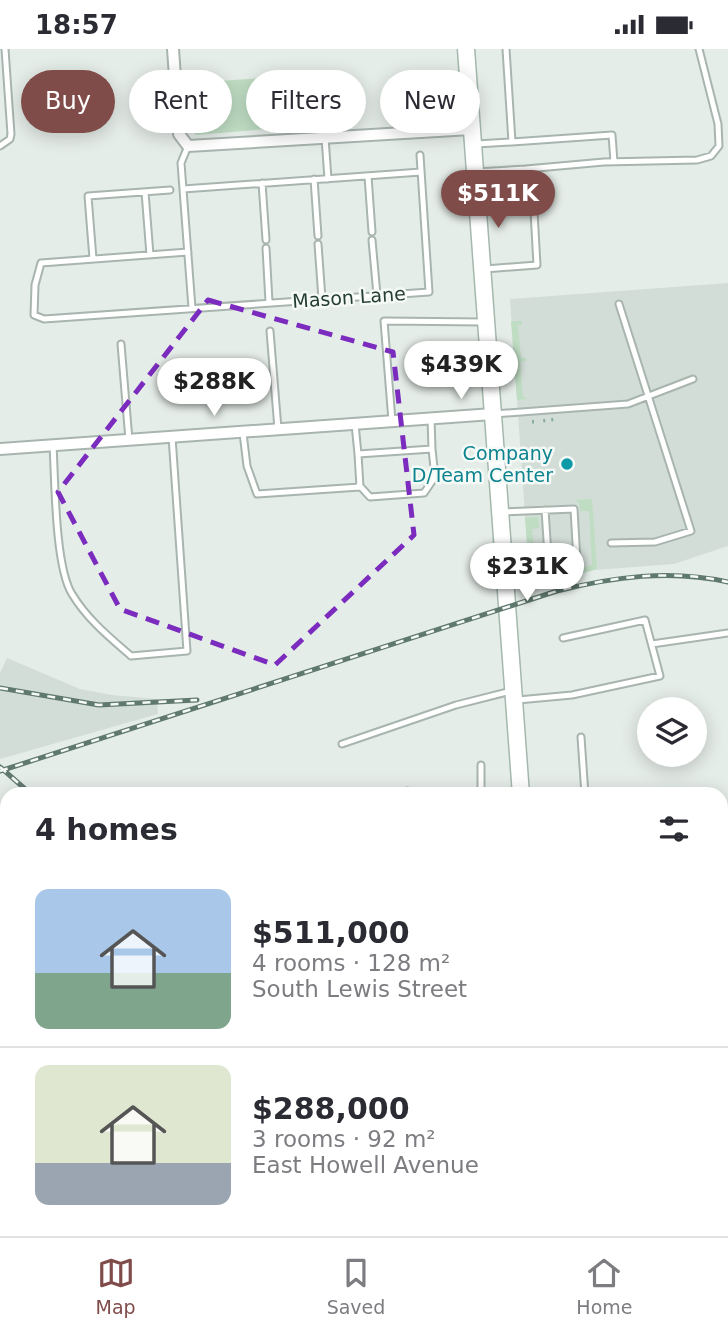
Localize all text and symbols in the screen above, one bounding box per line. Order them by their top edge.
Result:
text: 18:57 [35,10,118,40]
chip: Buy [21,70,115,133]
chip: Rent [129,70,232,133]
chip: Filters [246,70,366,133]
chip: New [380,70,480,133]
pin: $511K [449,171,547,230]
text: $511K [457,180,539,206]
street label: Mason Lane [292,282,406,312]
pin: $439K [412,341,510,401]
text: $439K [420,351,502,377]
pin: $288K [165,359,263,418]
text: $288K [173,368,255,394]
place label: Company D/Team Center [412,442,553,486]
marker: Company D/Team Center [559,456,575,472]
pin: $231K [478,543,576,603]
text: $231K [486,553,568,579]
map controls [637,697,707,767]
button: layers [637,697,707,767]
icon: filters [655,810,693,848]
text: 4 homes [35,812,178,847]
text: $511,000 [252,915,410,950]
icon: home [91,917,175,1001]
text: 4 rooms · 128 m² [252,950,450,976]
text: South Lewis Street [252,976,467,1002]
text: $288,000 [252,1091,410,1126]
icon: home [91,1093,175,1177]
text: 3 rooms · 92 m² [252,1126,436,1152]
text: East Howell Avenue [252,1152,479,1178]
tab: Map [96,1254,136,1318]
tab: Saved [327,1254,385,1318]
tab: Home [576,1254,632,1318]

